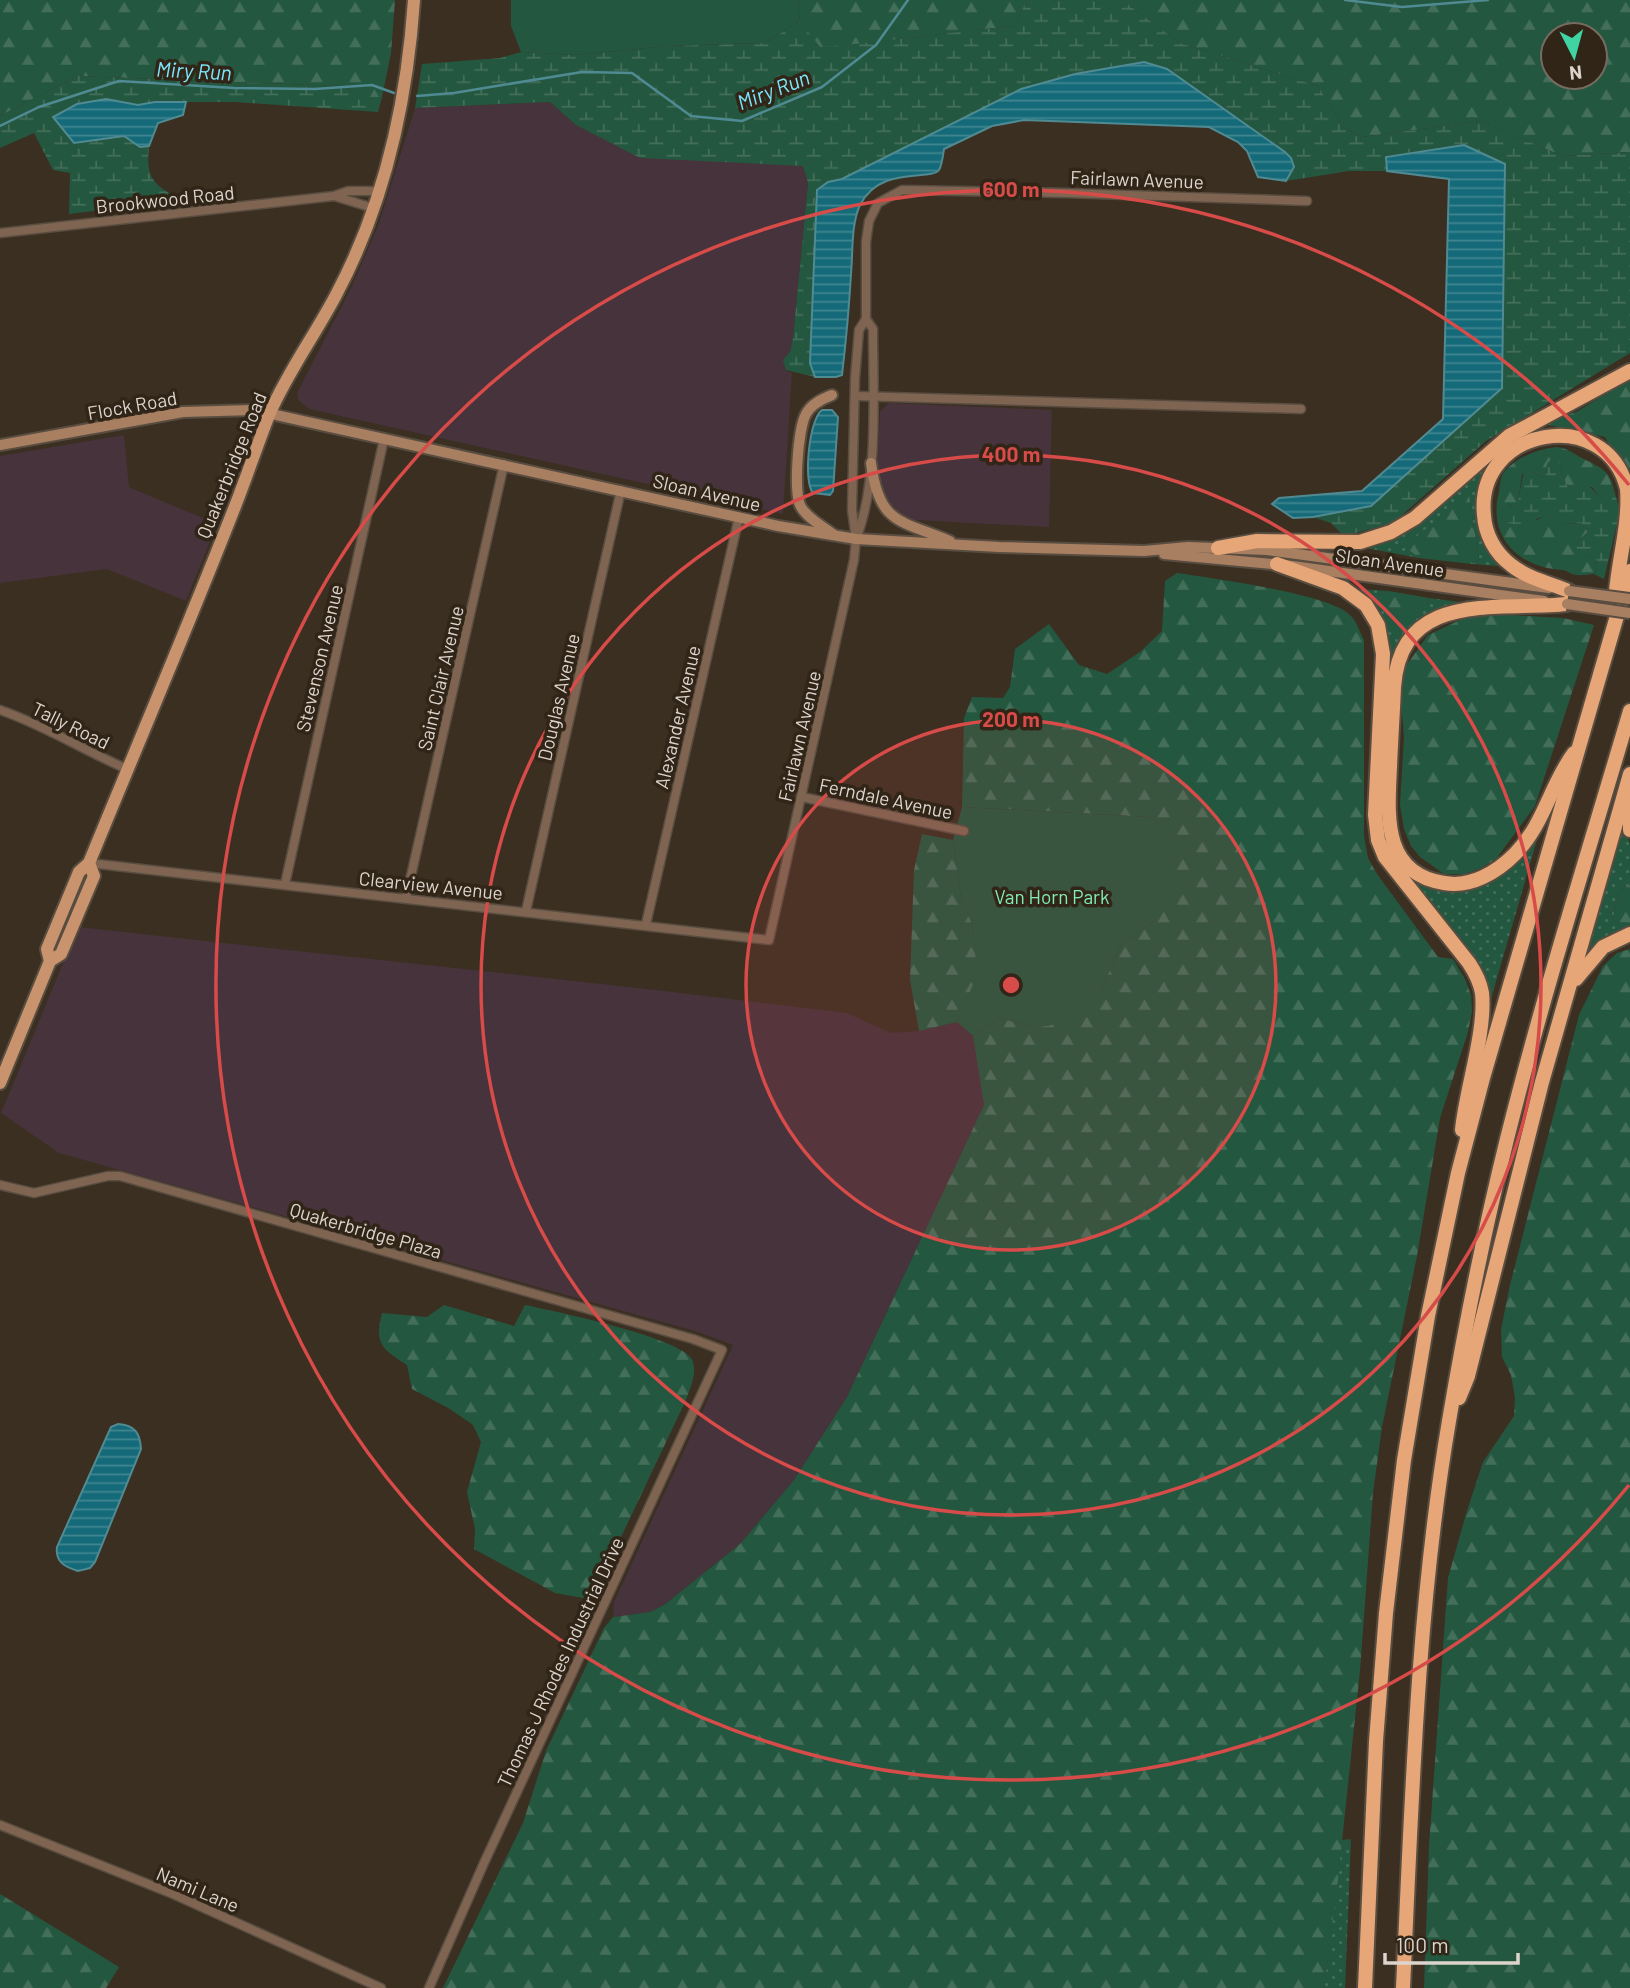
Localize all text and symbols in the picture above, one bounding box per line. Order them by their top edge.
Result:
north arrow [1539,21,1609,91]
water label: Miry Run [156,56,232,84]
text: N [1568,61,1583,86]
water label: Miry Run [733,64,813,114]
street label: Fairlawn Avenue [1070,165,1204,193]
text: 600 m [983,176,1039,201]
street label: Brookwood Road [95,180,235,218]
street label: Flock Road [85,386,179,424]
street label: Quakerbridge Road [191,389,271,541]
text: 400 m [982,441,1040,466]
street label: Sloan Avenue [651,468,763,516]
street label: Sloan Avenue [1334,543,1446,581]
street label: Stevenson Avenue [291,582,347,734]
street label: Saint Clair Avenue [412,603,468,753]
street label: Douglas Avenue [532,631,584,763]
street label: Alexander Avenue [649,643,705,791]
street label: Fairlawn Avenue [773,668,825,804]
street label: Tally Road [28,696,114,754]
text: 200 m [982,706,1040,731]
street label: Ferndale Avenue [817,773,955,823]
street label: Clearview Avenue [358,866,504,904]
park label: Van Horn Park [994,885,1110,908]
centre of rings [999,973,1023,997]
street label: Quakerbridge Plaza [287,1197,445,1263]
street label: Thomas J Rhodes Industrial Drive [492,1533,628,1791]
street label: Nami Lane [153,1861,243,1917]
scale bar [1385,1922,1518,1966]
text: 100 m [1396,1932,1449,1957]

